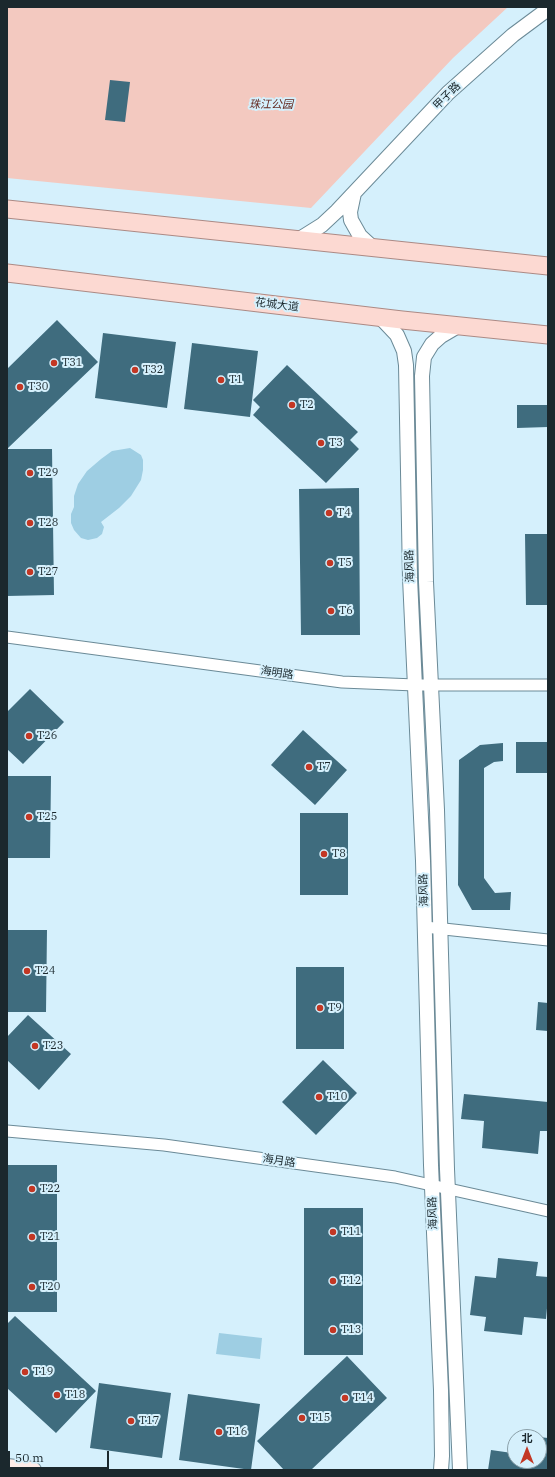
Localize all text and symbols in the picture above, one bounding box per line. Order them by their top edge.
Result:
street label: 甲子路 [431,80,463,112]
park label: 珠江公园 [249,98,293,112]
street label: 花城大道 [254,296,300,314]
place label: T31 [62,356,82,370]
marker: T31 [49,358,59,368]
place label: T32 [143,363,163,377]
marker: T32 [130,365,140,375]
place label: T1 [229,373,243,387]
marker: T1 [216,375,226,385]
place label: T30 [28,380,48,394]
marker: T30 [15,382,25,392]
place label: T2 [300,398,314,412]
marker: T2 [287,400,297,410]
place label: T3 [329,436,343,450]
marker: T3 [316,438,326,448]
place label: T29 [38,466,58,480]
marker: T29 [25,468,35,478]
place label: T4 [337,506,351,520]
marker: T4 [324,508,334,518]
place label: T28 [38,516,58,530]
marker: T28 [25,518,35,528]
street label: 海风路 [403,549,417,583]
place label: T5 [338,556,352,570]
marker: T5 [325,558,335,568]
place label: T27 [38,565,58,579]
marker: T27 [25,567,35,577]
place label: T6 [339,604,353,618]
marker: T6 [326,606,336,616]
street label: 海明路 [260,664,294,682]
place label: T26 [37,729,57,743]
marker: T26 [24,731,34,741]
place label: T7 [317,760,331,774]
marker: T7 [304,762,314,772]
place label: T25 [37,810,57,824]
marker: T25 [24,812,34,822]
place label: T8 [332,847,346,861]
marker: T8 [319,849,329,859]
street label: 海风路 [417,873,431,907]
place label: T24 [35,964,55,978]
marker: T24 [22,966,32,976]
place label: T9 [328,1001,342,1015]
marker: T9 [315,1003,325,1013]
place label: T23 [43,1039,63,1053]
marker: T23 [30,1041,40,1051]
place label: T10 [327,1090,347,1104]
marker: T10 [314,1092,324,1102]
street label: 海月路 [262,1152,296,1170]
place label: T22 [40,1182,60,1196]
marker: T22 [27,1184,37,1194]
street label: 海风路 [426,1196,440,1230]
place label: T11 [341,1225,361,1239]
marker: T11 [328,1227,338,1237]
place label: T21 [40,1230,60,1244]
marker: T21 [27,1232,37,1242]
place label: T12 [341,1274,361,1288]
marker: T12 [328,1276,338,1286]
place label: T20 [40,1280,60,1294]
marker: T20 [27,1282,37,1292]
place label: T13 [341,1323,361,1337]
marker: T13 [328,1325,338,1335]
place label: T19 [33,1365,53,1379]
marker: T19 [20,1367,30,1377]
place label: T18 [65,1388,85,1402]
marker: T18 [52,1390,62,1400]
place label: T14 [353,1391,373,1405]
marker: T14 [340,1393,350,1403]
place label: T15 [310,1411,330,1425]
marker: T15 [297,1413,307,1423]
place label: T17 [139,1414,159,1428]
marker: T17 [126,1416,136,1426]
place label: T16 [227,1425,247,1439]
marker: T16 [214,1427,224,1437]
north arrow [507,1429,547,1469]
text: 北 [522,1431,533,1445]
scale bar [10,1443,111,1469]
text: 50 m [15,1450,44,1465]

